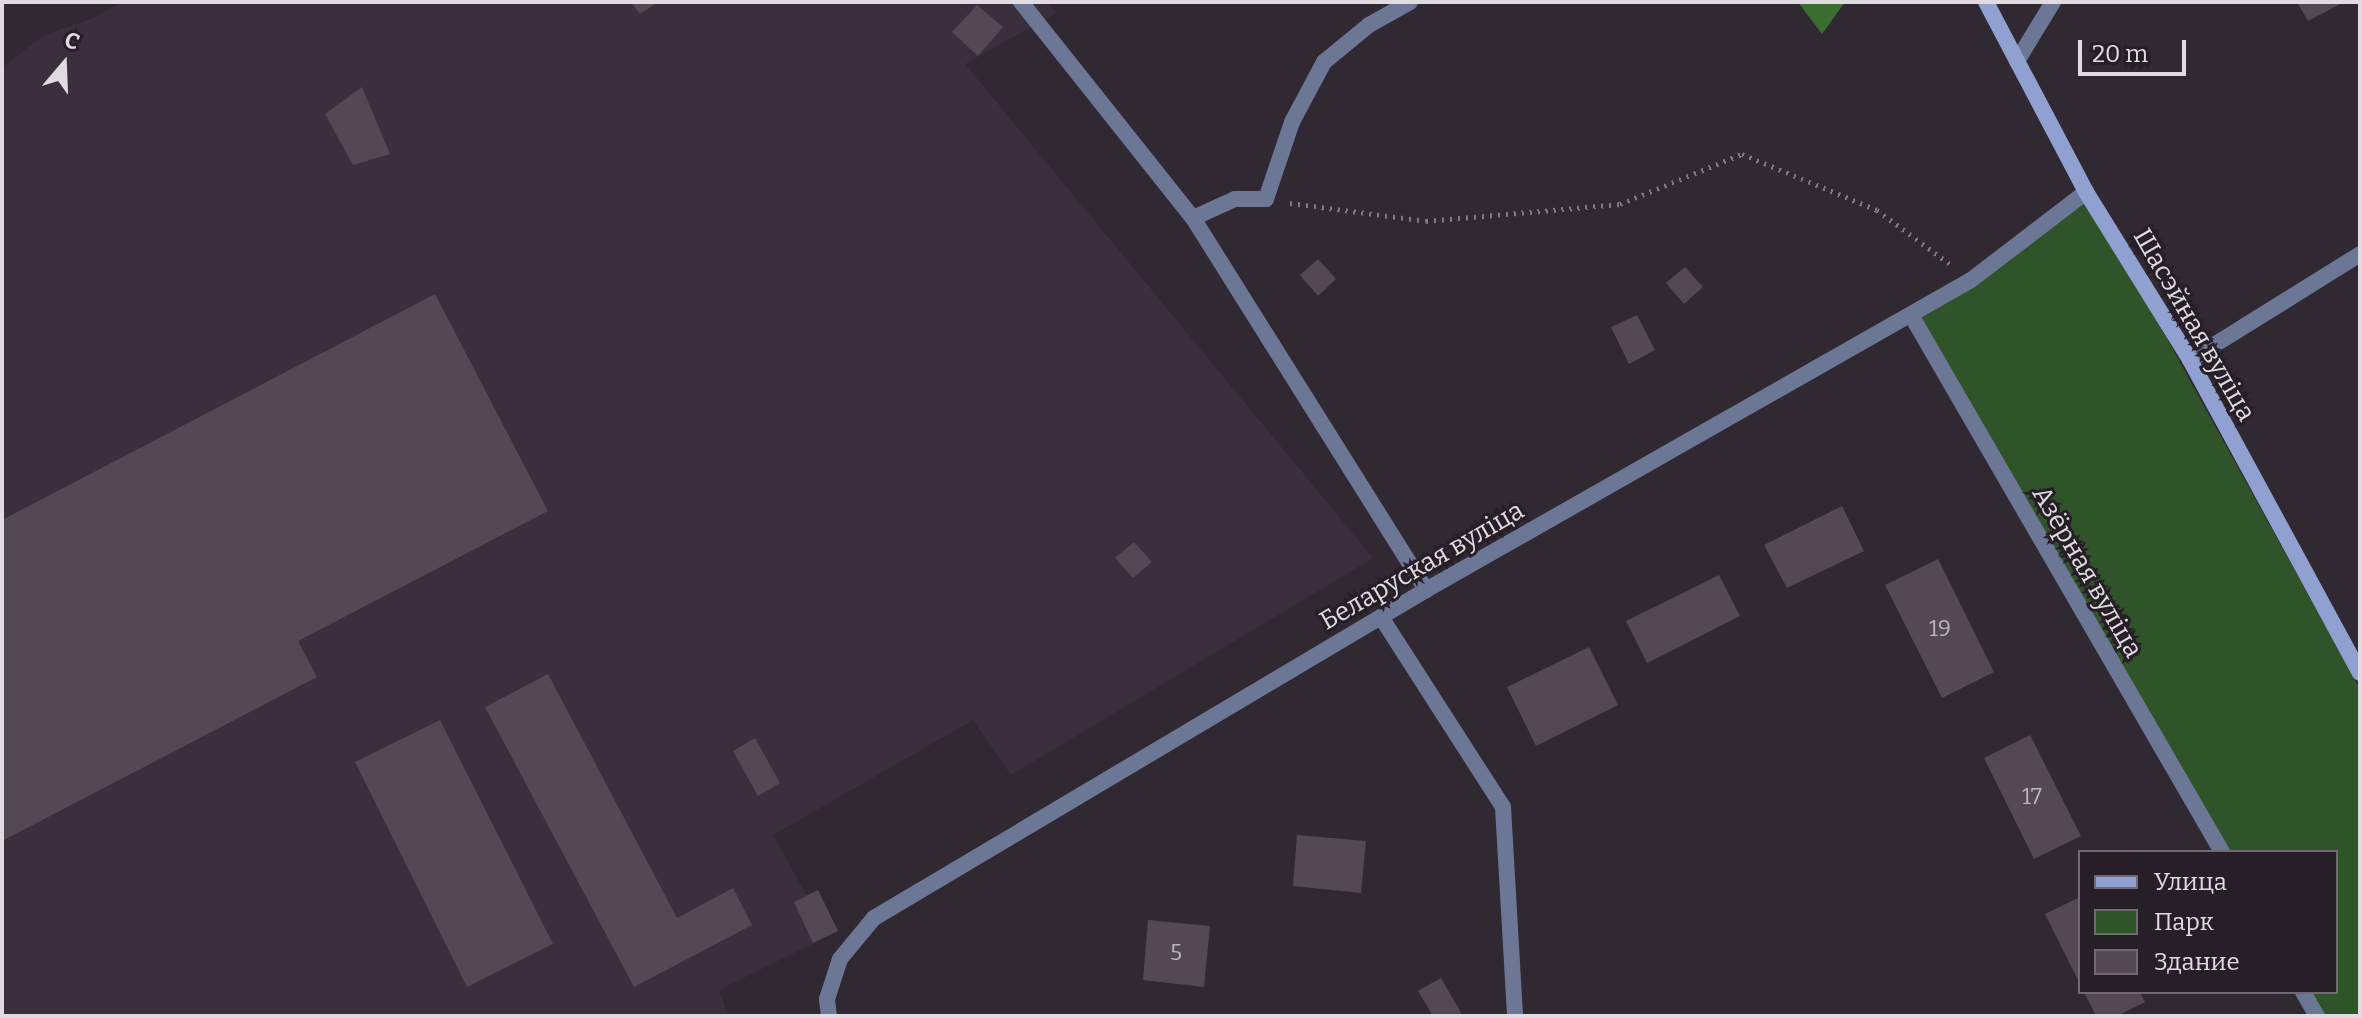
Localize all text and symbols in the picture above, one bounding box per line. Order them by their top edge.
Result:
north arrow [24,24,104,104]
scale bar [2082,24,2190,74]
text: С [61,26,83,56]
text: 20 m [2092,40,2148,68]
street label: Шасэйная вуліца [2126,223,2262,427]
street label: Азёрная вуліца [2025,481,2149,663]
street label: Беларуская вуліца [1314,495,1530,637]
house number: 19 [1929,616,1951,642]
house number: 17 [2022,784,2042,810]
legend [2078,850,2338,994]
text: Улица [2154,868,2227,896]
text: Парк [2154,908,2214,936]
house number: 5 [1170,940,1182,966]
text: Здание [2154,948,2240,976]

